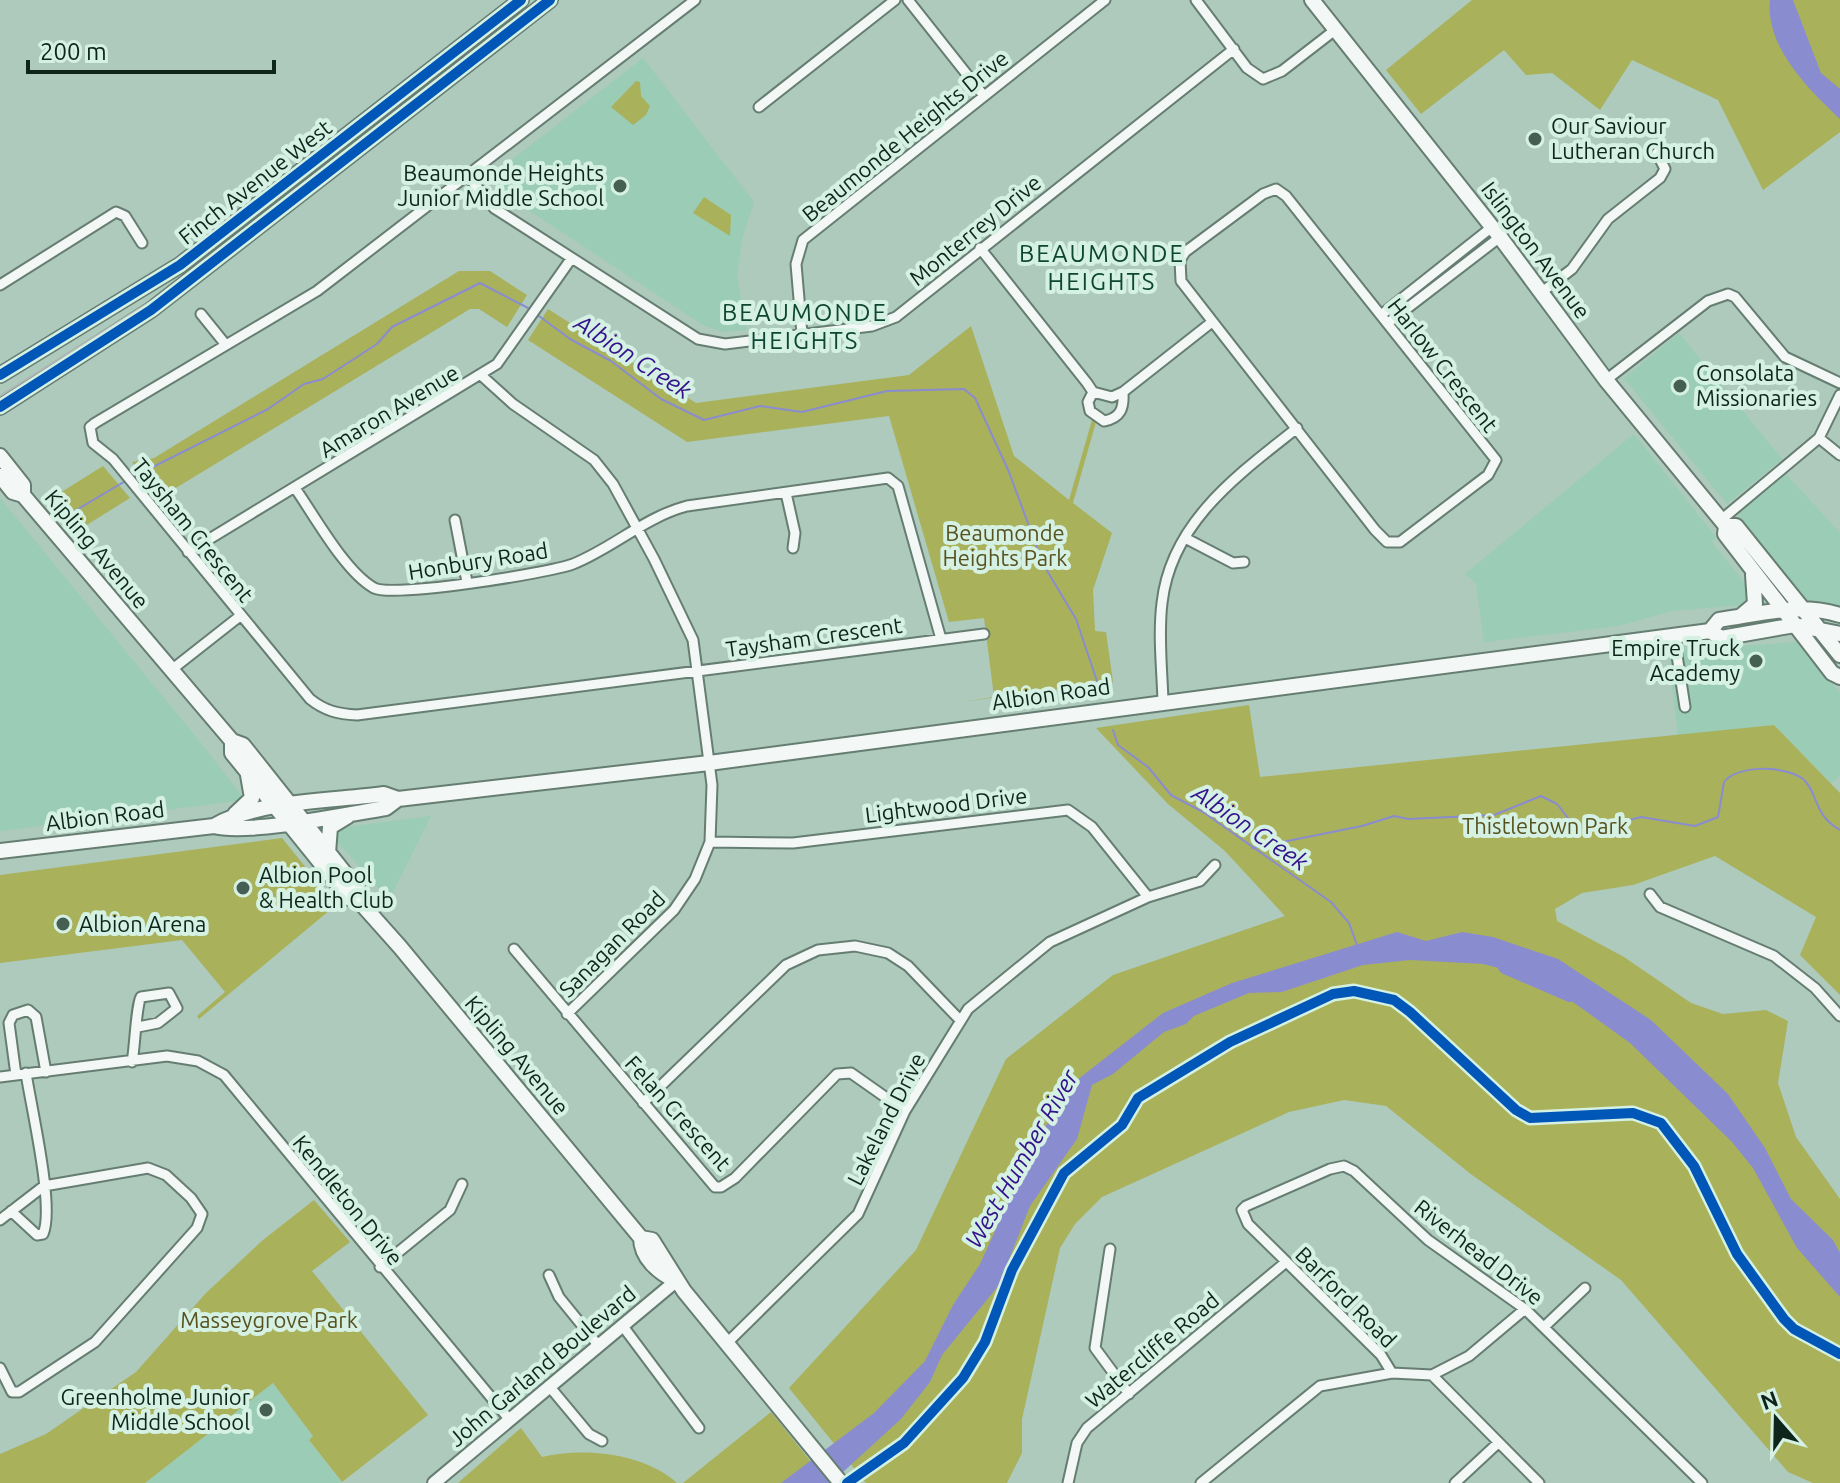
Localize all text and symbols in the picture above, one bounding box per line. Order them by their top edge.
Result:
scale bar [28,24,274,74]
text: 200 m [40,38,107,65]
street label: Beaumonde Heights Drive [797,45,1013,226]
place label: Our Saviour Lutheran Church [1551,113,1715,163]
street label: Finch Avenue West [173,114,336,249]
marker: Our Saviour Lutheran Church [1526,130,1544,148]
place label: Beaumonde Heights Junior Middle School [397,160,604,210]
street label: Monterrey Drive [904,169,1045,290]
street label: Islington Avenue [1477,176,1596,323]
marker: Beaumonde Heights Junior Middle School [611,177,629,195]
district label: BEAUMONDE HEIGHTS [1019,240,1185,295]
street label: Harlow Crescent [1383,293,1504,437]
district label: BEAUMONDE HEIGHTS [722,299,888,354]
water label: Albion Creek [569,308,697,405]
street label: Amaron Avenue [315,359,463,462]
place label: Consolata Missionaries [1696,360,1817,410]
marker: Consolata Missionaries [1671,377,1689,395]
street label: Taysham Crescent [128,453,259,607]
street label: Kipling Avenue [40,484,154,613]
park label: Beaumonde Heights Park [943,520,1067,570]
street label: Honbury Road [406,537,550,584]
street label: Taysham Crescent [724,612,904,661]
place label: Empire Truck Academy [1611,635,1740,685]
marker: Empire Truck Academy [1747,652,1765,670]
street label: Albion Road [990,673,1112,714]
water label: Albion Creek [1187,778,1314,877]
street label: Lightwood Drive [863,782,1028,827]
street label: Albion Road [44,796,166,835]
park label: Thistletown Park [1462,813,1628,838]
place label: Albion Pool & Health Club [259,862,394,912]
marker: Albion Pool & Health Club [234,879,252,897]
street label: Sanagan Road [554,886,670,1002]
place label: Albion Arena [79,911,206,936]
marker: Albion Arena [54,915,72,933]
street label: Kipling Avenue [460,990,574,1119]
street label: Lakeland Drive [841,1048,930,1189]
street label: Felan Crescent [620,1050,737,1175]
water label: West Humber River [960,1064,1084,1252]
street label: Kendleton Drive [288,1130,408,1270]
street label: Riverhead Drive [1410,1194,1549,1310]
street label: Barford Road [1291,1241,1402,1352]
street label: John Garland Boulevard [443,1280,640,1451]
street label: Watercliffe Road [1080,1287,1223,1413]
park label: Masseygrove Park [180,1307,358,1332]
north arrow [1736,1379,1816,1459]
place label: Greenholme Junior Middle School [60,1384,251,1434]
text: N [1757,1385,1781,1414]
marker: Greenholme Junior Middle School [257,1401,275,1419]

